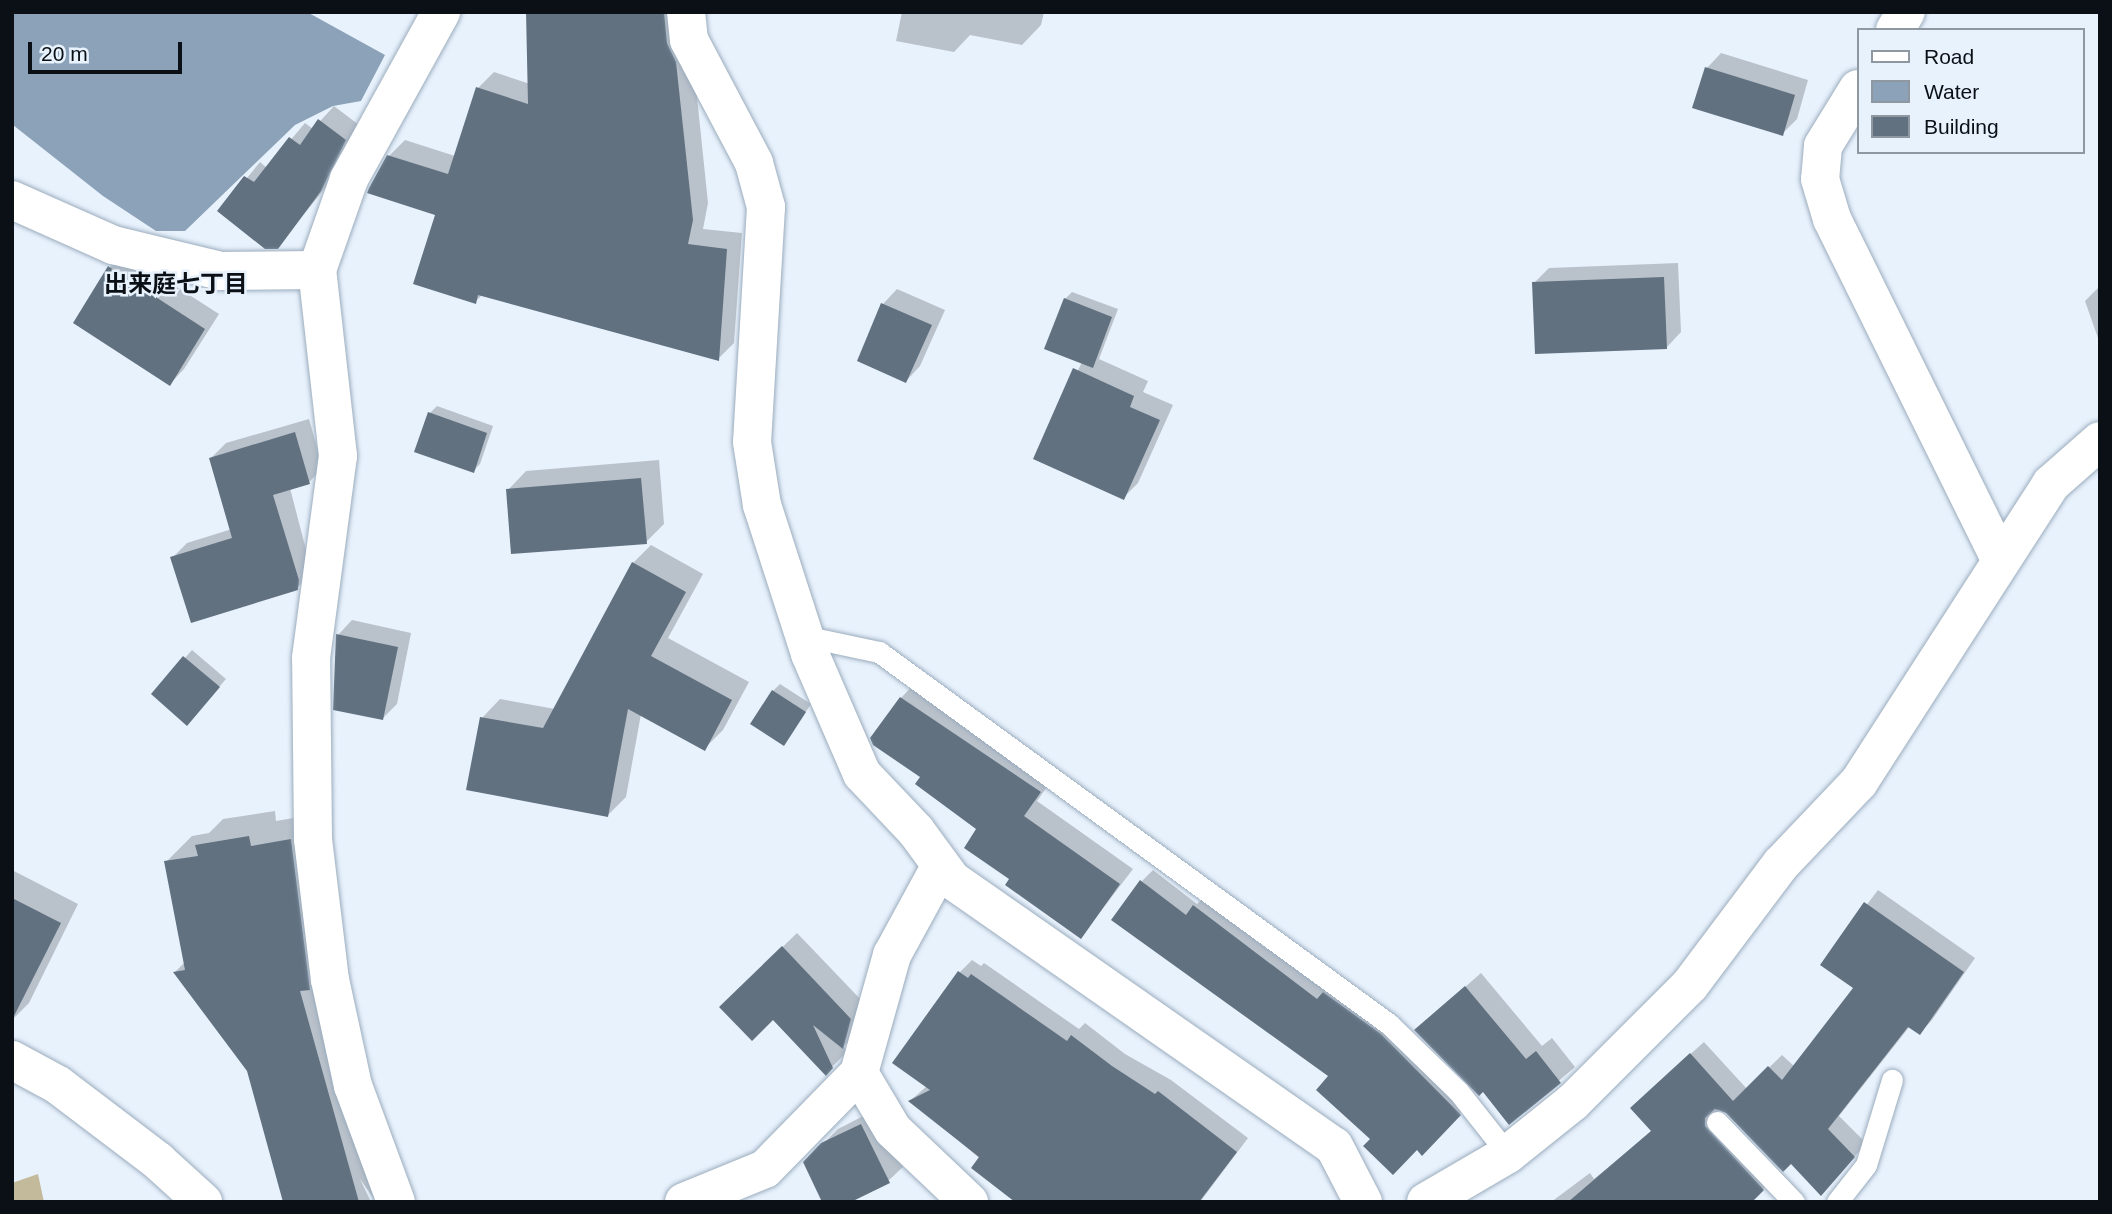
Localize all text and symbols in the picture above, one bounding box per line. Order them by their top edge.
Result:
scale bar [32,28,186,72]
legend [1856,28,2084,154]
text: 20 m [41,42,88,65]
text: Road [1924,45,1974,68]
text: Water [1924,80,1979,103]
text: Building [1924,115,1999,138]
district label: 出来庭七丁目 [104,270,248,298]

